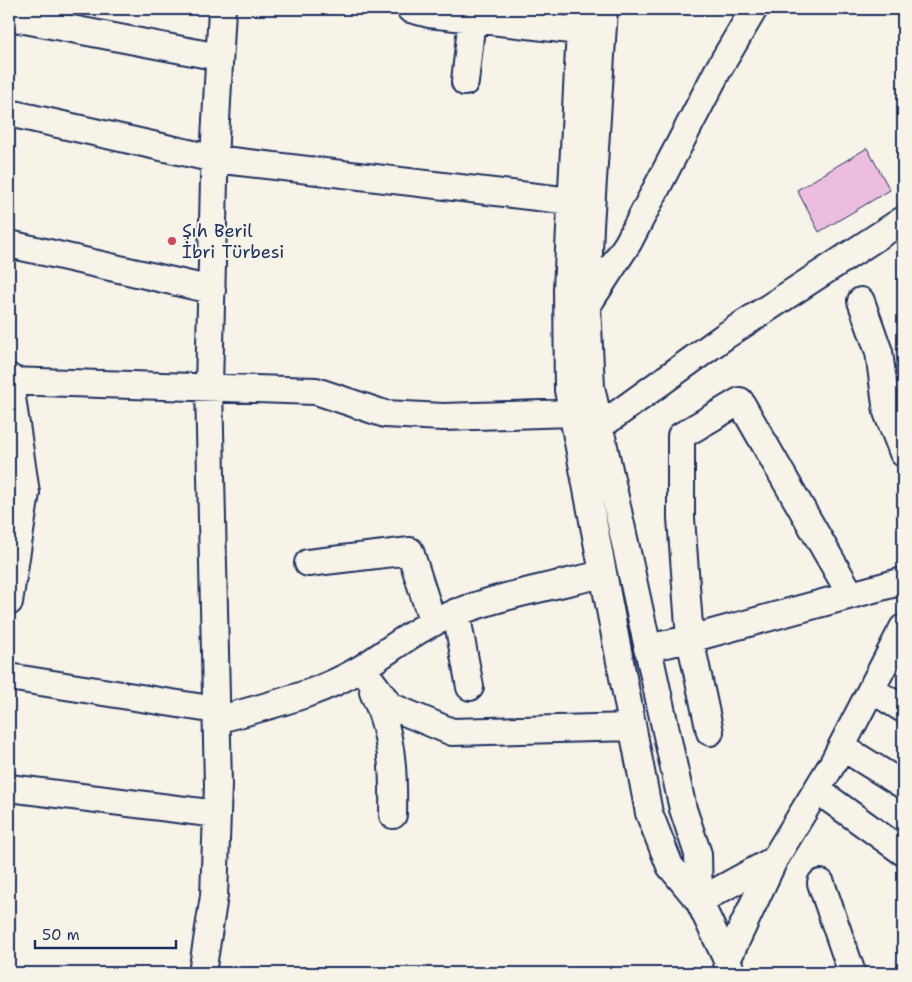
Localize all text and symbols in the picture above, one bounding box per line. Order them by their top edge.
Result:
place label: Şıh Beril İbri Türbesi [182,219,284,264]
marker: Şıh Beril İbri Türbesi [166,235,178,247]
scale bar [35,917,176,949]
text: 50 m [42,925,80,945]

